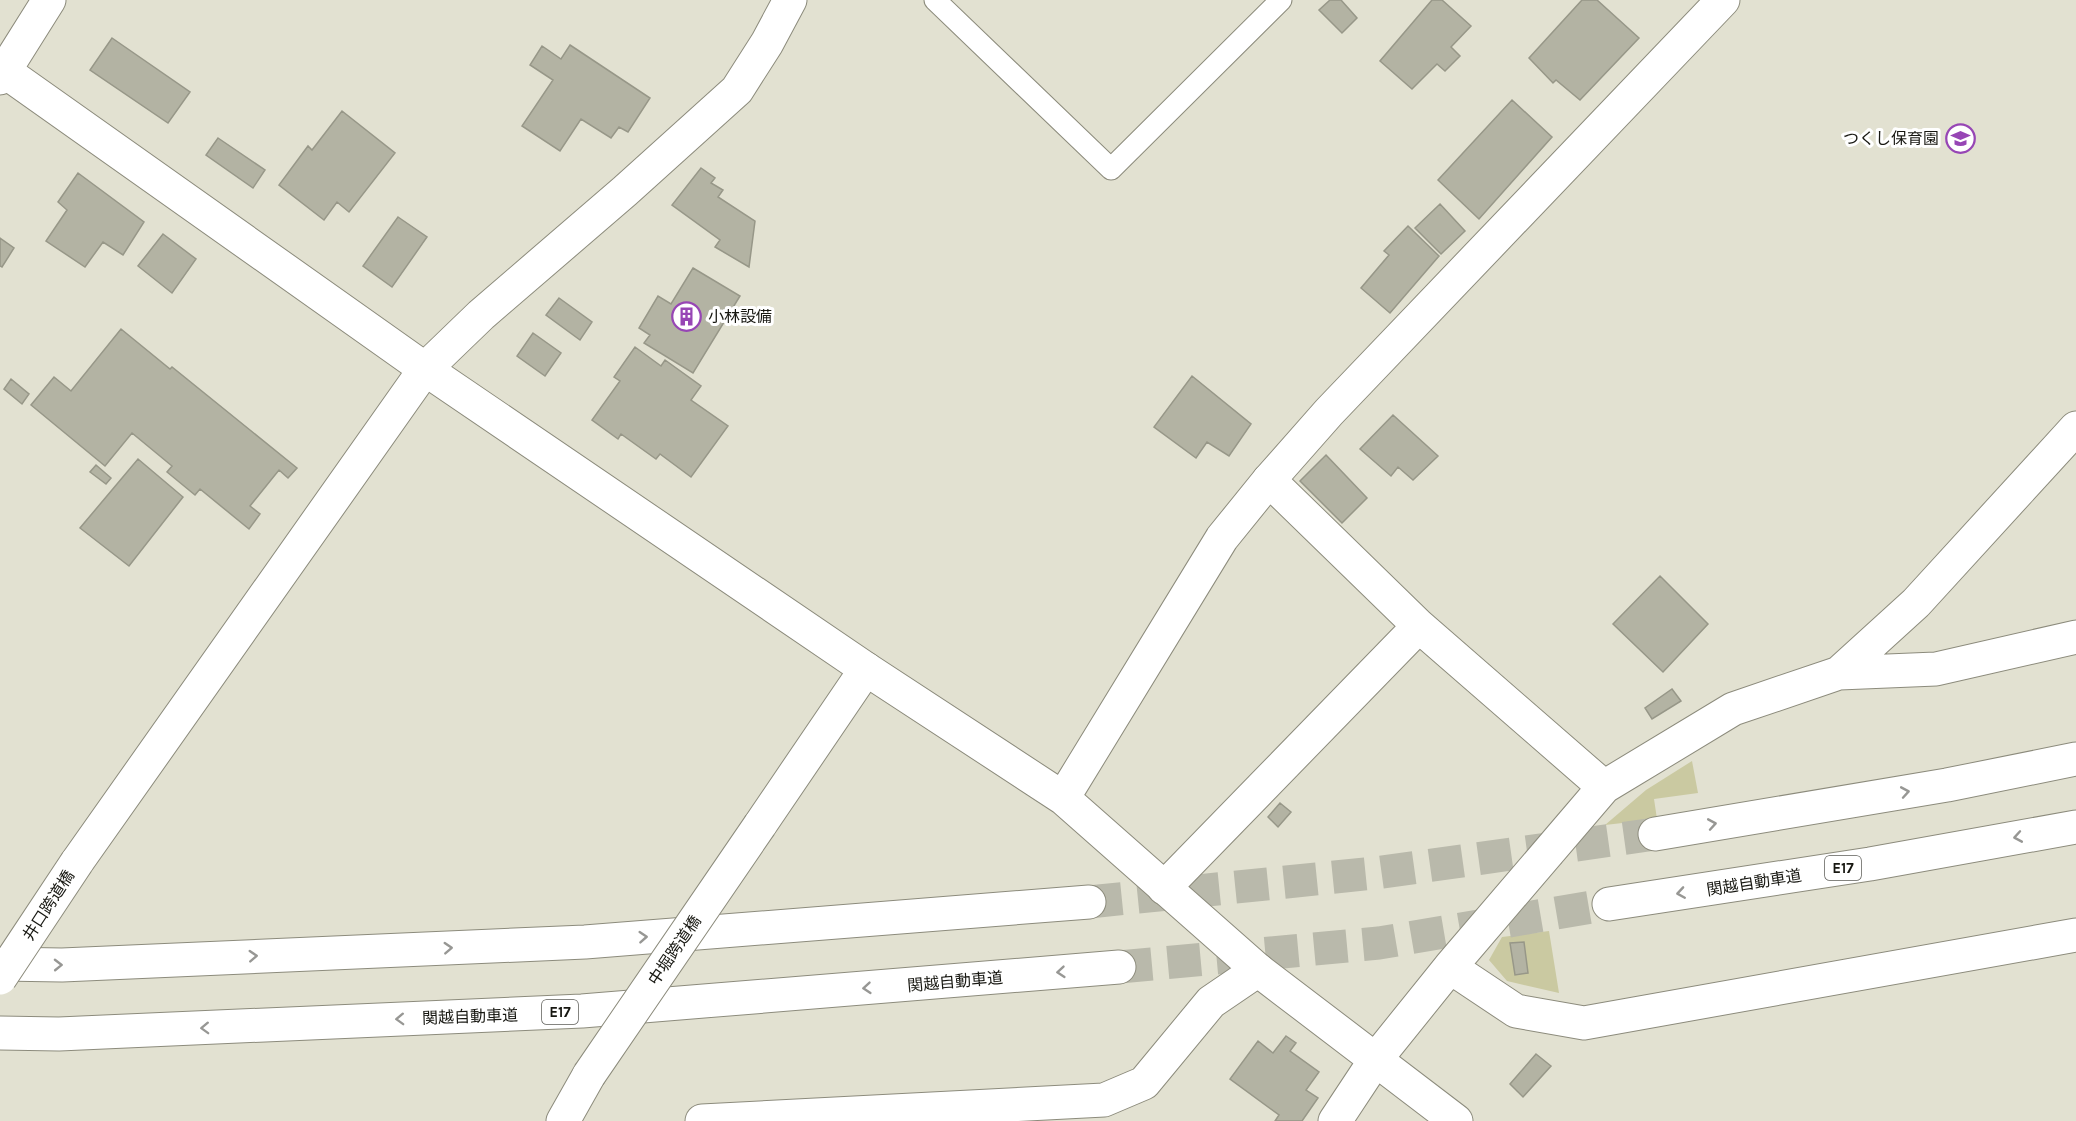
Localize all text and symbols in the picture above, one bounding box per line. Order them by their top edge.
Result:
school or university icon: つくし保育園 [1944,122,1976,154]
place label: つくし保育園 [1843,129,1939,148]
building icon: 小林設備 [671,300,703,332]
place label: 小林設備 [708,307,772,326]
one-way arrow [1899,786,1909,799]
one-way arrow [1708,819,1717,831]
one-way arrow [2014,830,2024,843]
road number: E17 [1825,856,1861,880]
street label: 関越自動車道 [1705,866,1803,899]
street label: 井口跨道橋 [19,867,78,944]
one-way arrow [1676,887,1686,899]
street label: 中堀跨道橋 [644,912,705,989]
one-way arrow [638,931,647,944]
one-way arrow [444,941,453,954]
one-way arrow [249,950,258,963]
one-way arrow [54,958,63,971]
one-way arrow [1056,965,1065,978]
street label: 関越自動車道 [906,968,1004,995]
one-way arrow [862,981,871,994]
road number: E17 [542,1000,578,1024]
street label: 関越自動車道 [422,1005,518,1028]
one-way arrow [395,1013,404,1026]
one-way arrow [200,1021,209,1034]

